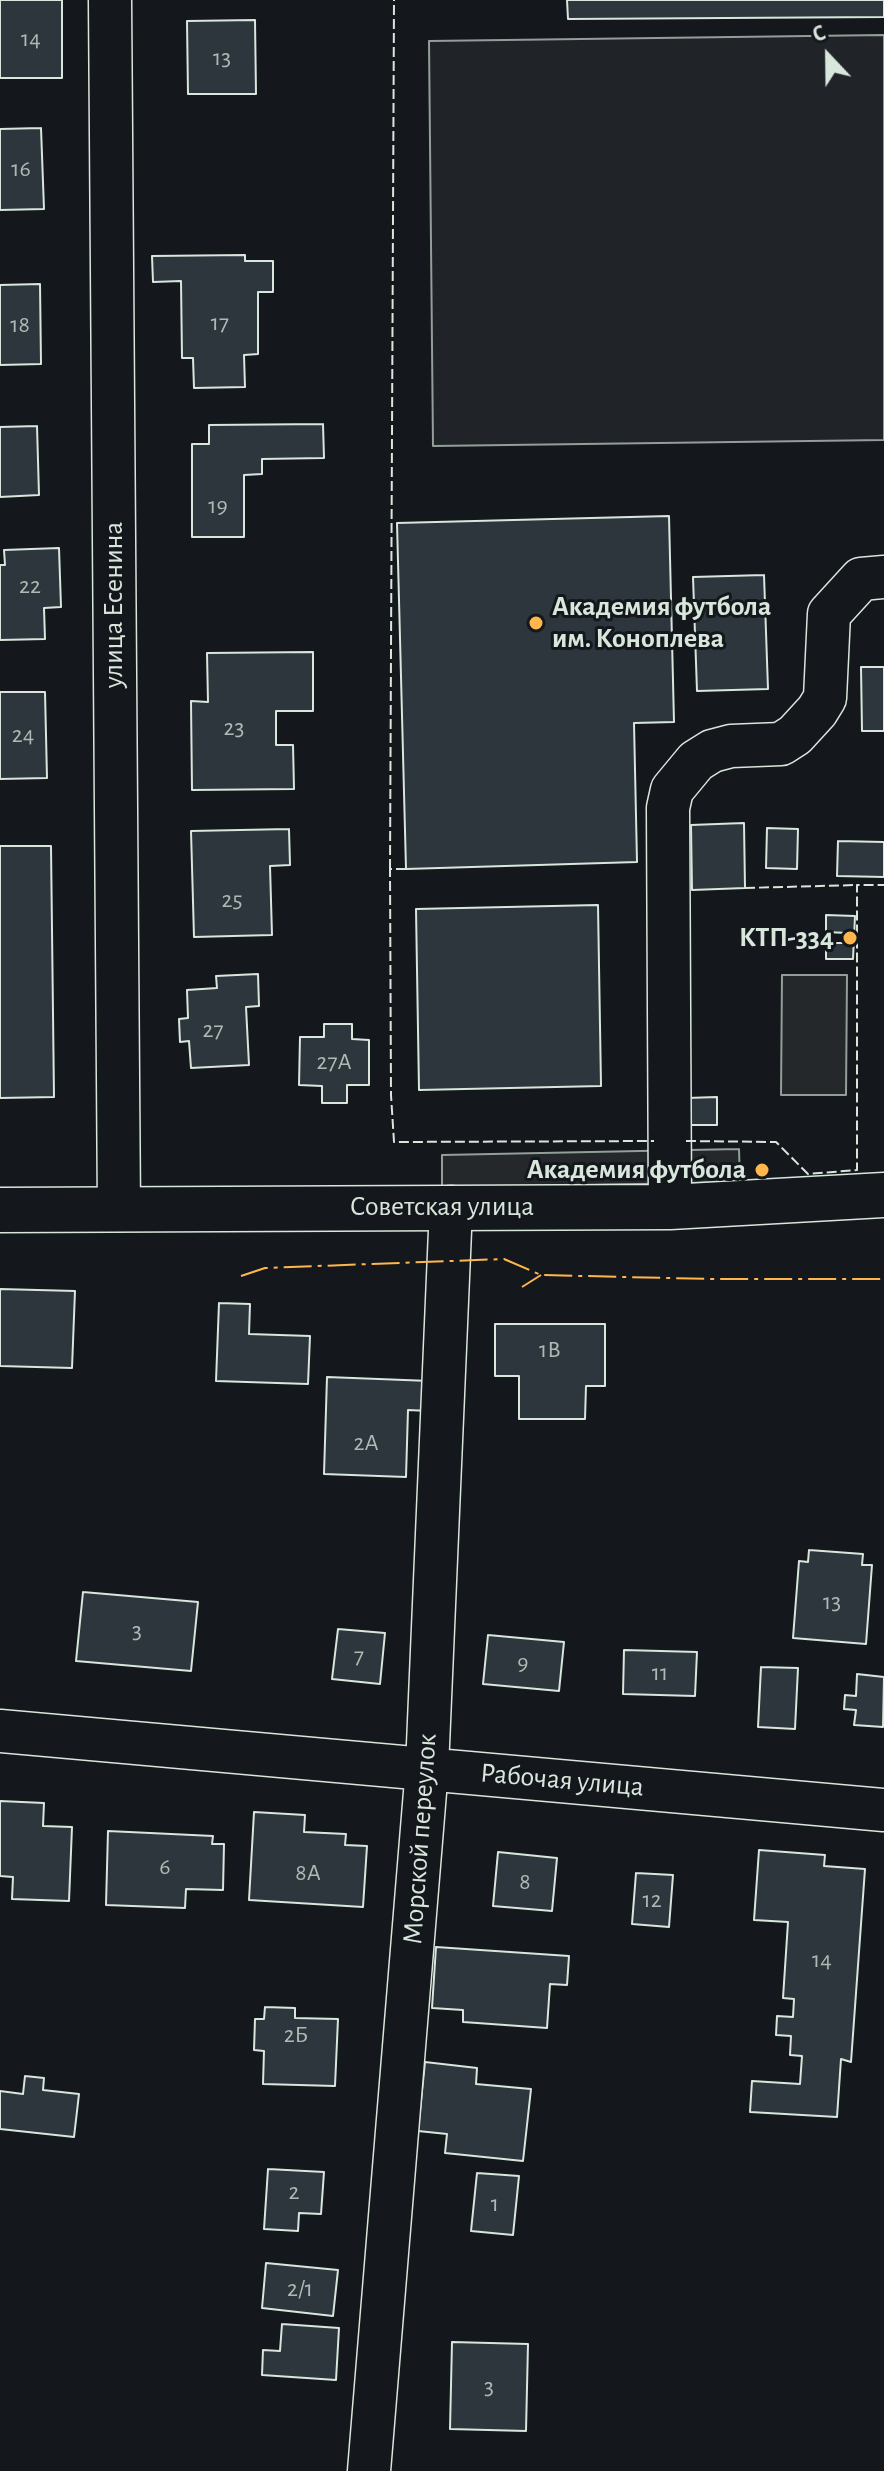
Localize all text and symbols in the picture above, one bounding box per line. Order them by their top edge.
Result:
north arrow [788,16,868,96]
text: С [809,21,829,46]
house number: 14 [21,25,41,53]
house number: 13 [213,44,231,72]
house number: 16 [11,155,31,183]
house number: 17 [211,309,229,337]
house number: 18 [10,311,30,339]
house number: 19 [208,492,228,520]
street label: улица Есенина [97,522,131,688]
house number: 22 [19,572,41,600]
place label: Академия футбола им. Коноплева [552,590,771,656]
marker: Академия футбола им. Коноплева [527,614,545,632]
house number: 23 [224,714,244,742]
house number: 24 [12,721,34,749]
house number: 25 [222,886,242,914]
place label: КТП-334 [739,921,834,955]
marker: КТП-334 [841,929,859,947]
house number: 27 [203,1016,223,1044]
house number: 27А [316,1048,352,1076]
place label: Академия футбола [527,1153,746,1187]
marker: Академия футбола [753,1161,771,1179]
street label: Советская улица [350,1190,534,1224]
house number: 1В [539,1336,561,1364]
house number: 2А [353,1429,379,1457]
house number: 13 [823,1588,841,1616]
house number: 3 [132,1617,142,1645]
house number: 7 [354,1642,364,1670]
house number: 9 [517,1649,529,1677]
house number: 11 [652,1659,668,1687]
street label: Морской переулок [396,1732,444,1946]
street label: Рабочая улица [479,1756,645,1804]
house number: 6 [159,1853,171,1881]
house number: 8А [295,1859,321,1887]
house number: 8 [519,1868,531,1896]
house number: 12 [642,1886,662,1914]
house number: 14 [812,1946,832,1974]
house number: 2Б [284,2021,308,2049]
house number: 2 [289,2178,299,2206]
house number: 1 [491,2190,499,2218]
house number: 2/1 [287,2275,313,2303]
house number: 3 [484,2373,494,2401]

